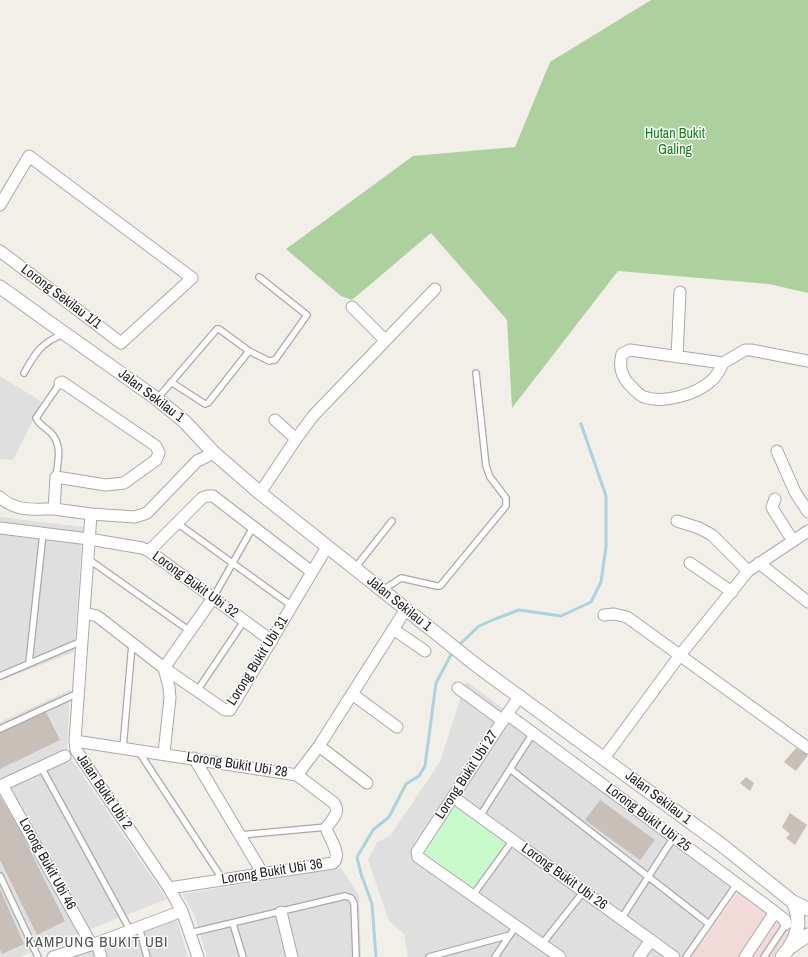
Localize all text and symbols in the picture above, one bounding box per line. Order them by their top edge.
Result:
park label: Hutan Bukit Galing [645,126,705,158]
street label: Lorong Sekilau 1/1 [17,261,105,333]
street label: Jalan Sekilau 1 [115,366,187,426]
street label: Lorong Bukit Ubi 32 [149,548,241,622]
street label: Jalan Sekilau 1 [363,573,435,635]
street label: Lorong Bukit Ubi 31 [224,613,292,709]
street label: Lorong Bukit Ubi 27 [432,728,502,822]
street label: Lorong Bukit Ubi 28 [185,749,289,781]
street label: Jalan Bukit Ubi 2 [73,751,135,833]
street label: Jalan Sekilau 1 [622,768,694,828]
street label: Lorong Bukit Ubi 25 [602,781,694,855]
street label: Lorong Bukit Ubi 46 [15,815,79,913]
street label: Lorong Bukit Ubi 26 [518,840,610,914]
street label: Lorong Bukit Ubi 36 [220,856,324,888]
district label: KAMPUNG BUKIT UBI [26,934,168,952]

